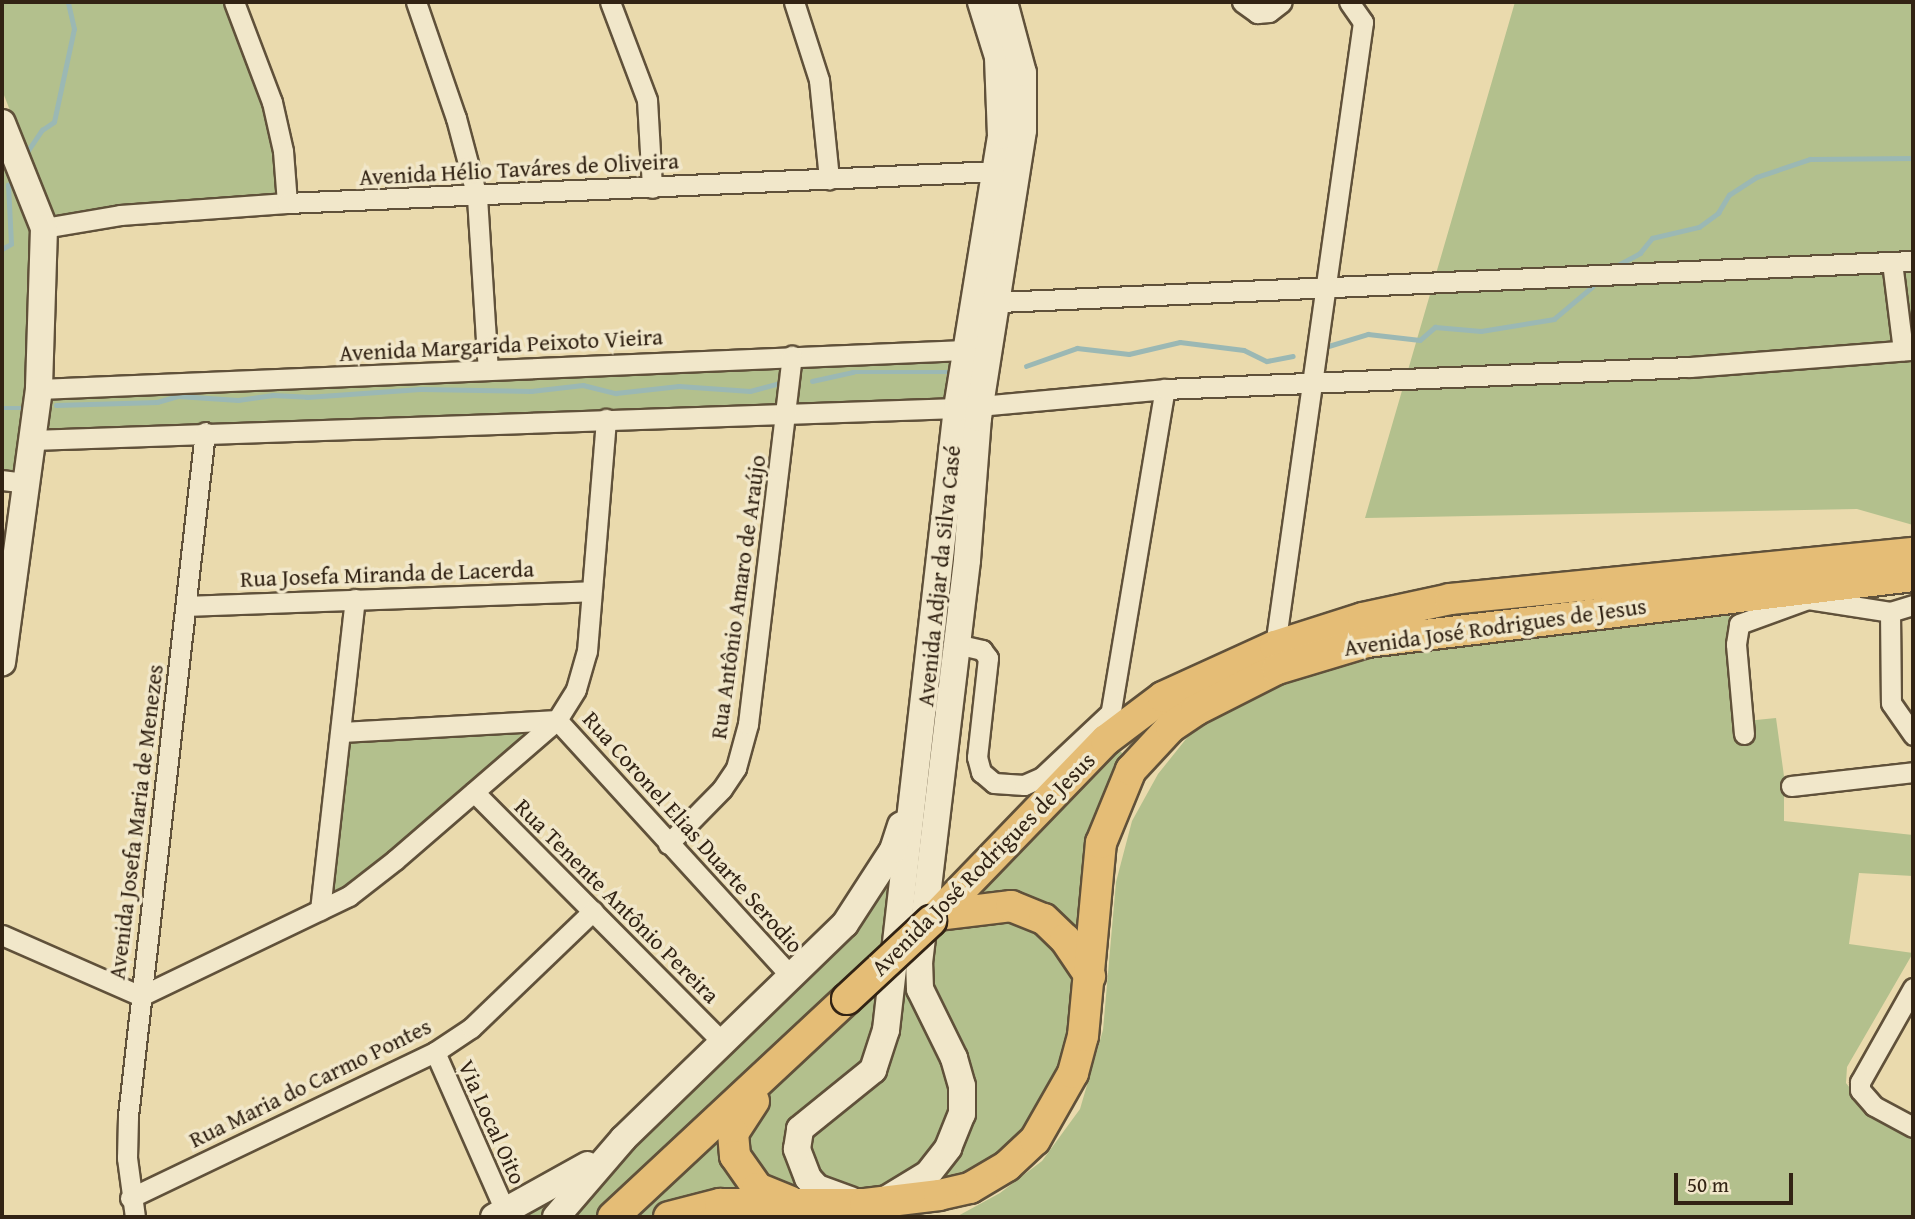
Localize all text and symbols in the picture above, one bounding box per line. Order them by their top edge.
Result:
street label: Avenida Hélio Taváres de Oliveira [358,147,680,191]
street label: Avenida Margarida Peixoto Vieira [338,323,664,367]
street label: Avenida Adjar da Silva Casé [912,444,966,708]
street label: Rua Antônio Amaro de Araújo [704,453,772,741]
street label: Rua Josefa Miranda de Lacerda [240,555,534,593]
street label: Avenida José Rodrigues de Jesus [1342,592,1648,662]
street label: Avenida Josefa Maria de Menezes [103,663,169,981]
street label: Rua Coronel Elias Duarte Serodio [577,705,809,959]
street label: Avenida José Rodrigues de Jesus [865,746,1101,982]
street label: Rua Tenente Antônio Pereira [509,793,725,1009]
street label: Rua Maria do Carmo Pontes [185,1012,435,1154]
street label: Via Local Oito [452,1056,532,1188]
scale bar [1677,1160,1796,1204]
text: 50 m [1687,1169,1729,1200]

